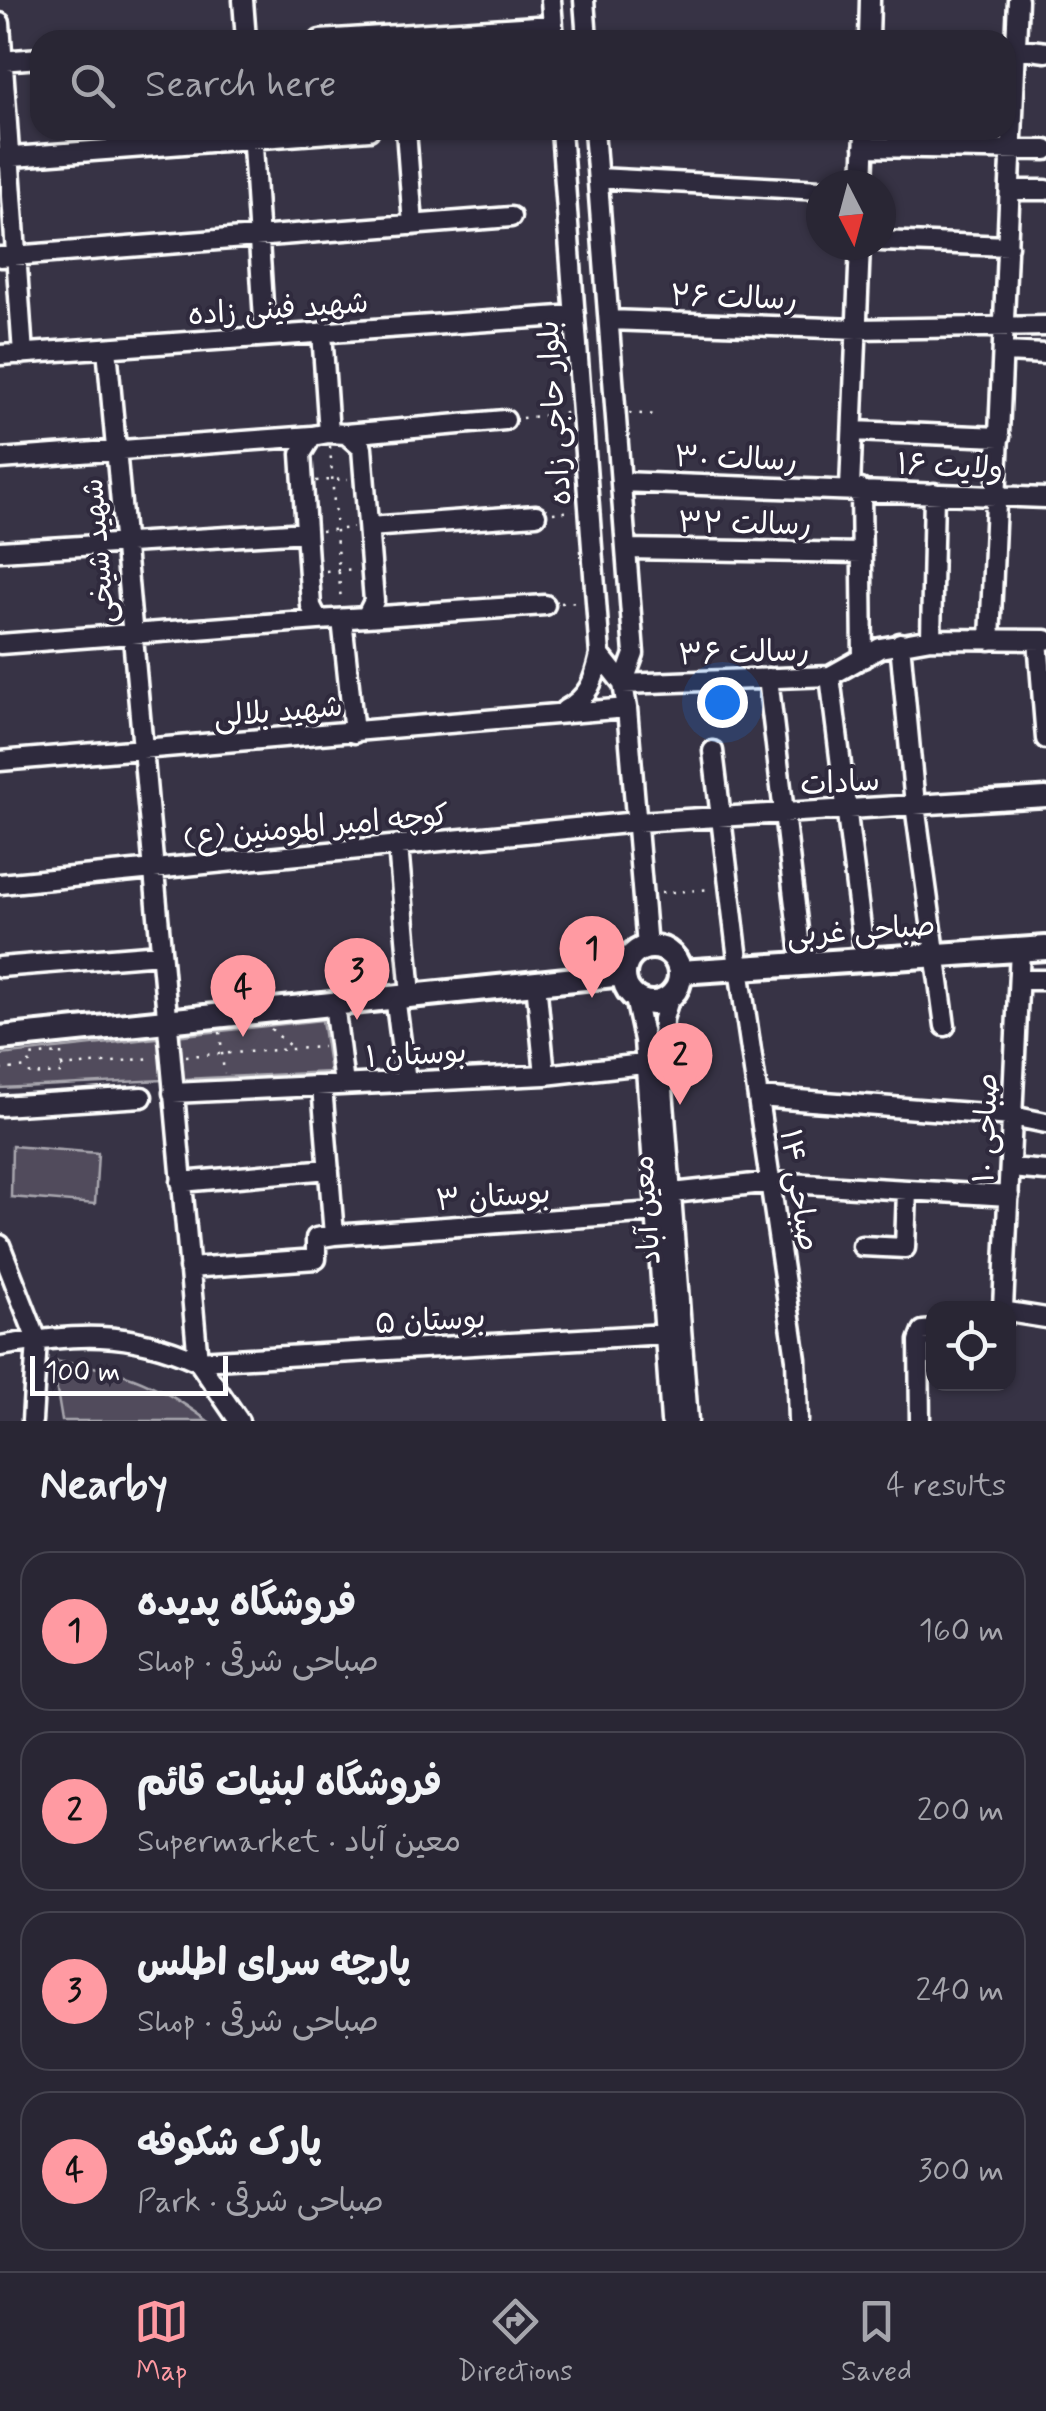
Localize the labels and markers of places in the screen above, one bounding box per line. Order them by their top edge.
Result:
pin: 1 [560,916,624,998]
pin: 3 [324,938,390,1020]
pin: 4 [210,954,276,1037]
pin: 2 [648,1022,712,1105]

